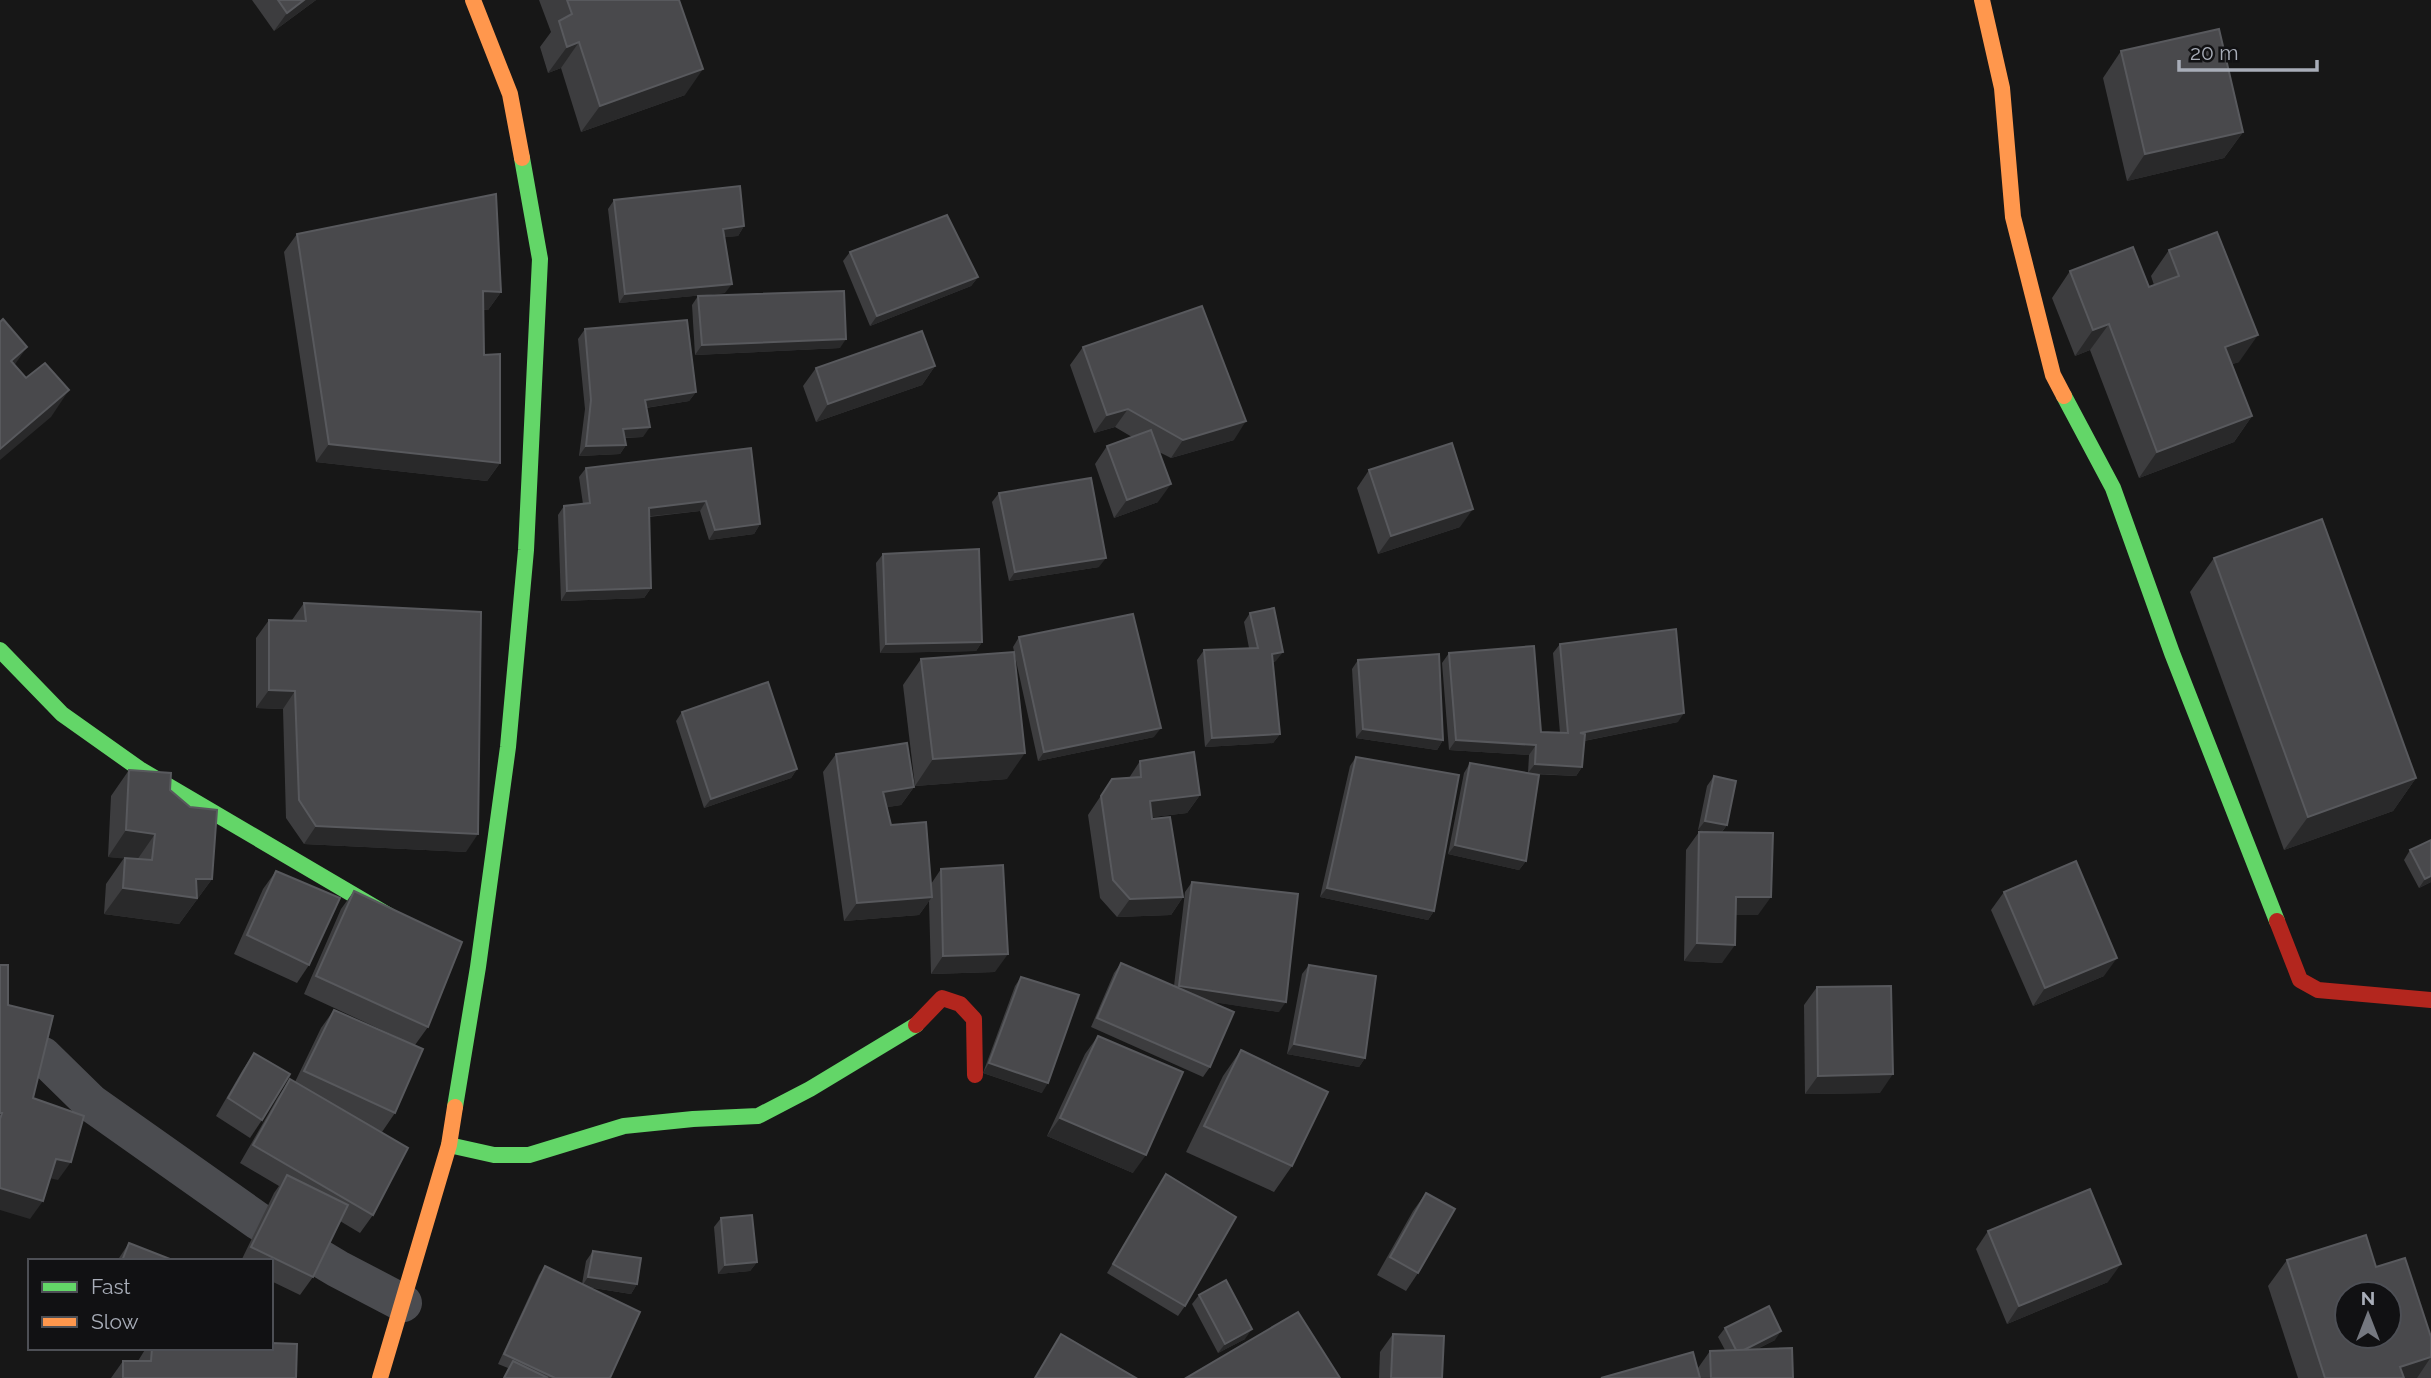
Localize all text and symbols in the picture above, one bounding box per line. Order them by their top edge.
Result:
scale bar [2179,28,2317,72]
text: 20 m [2190,40,2238,65]
legend [28,1259,273,1350]
text: Fast [91,1274,131,1299]
north arrow [2333,1280,2403,1350]
text: N [2361,1287,2375,1309]
text: Slow [91,1309,139,1334]

